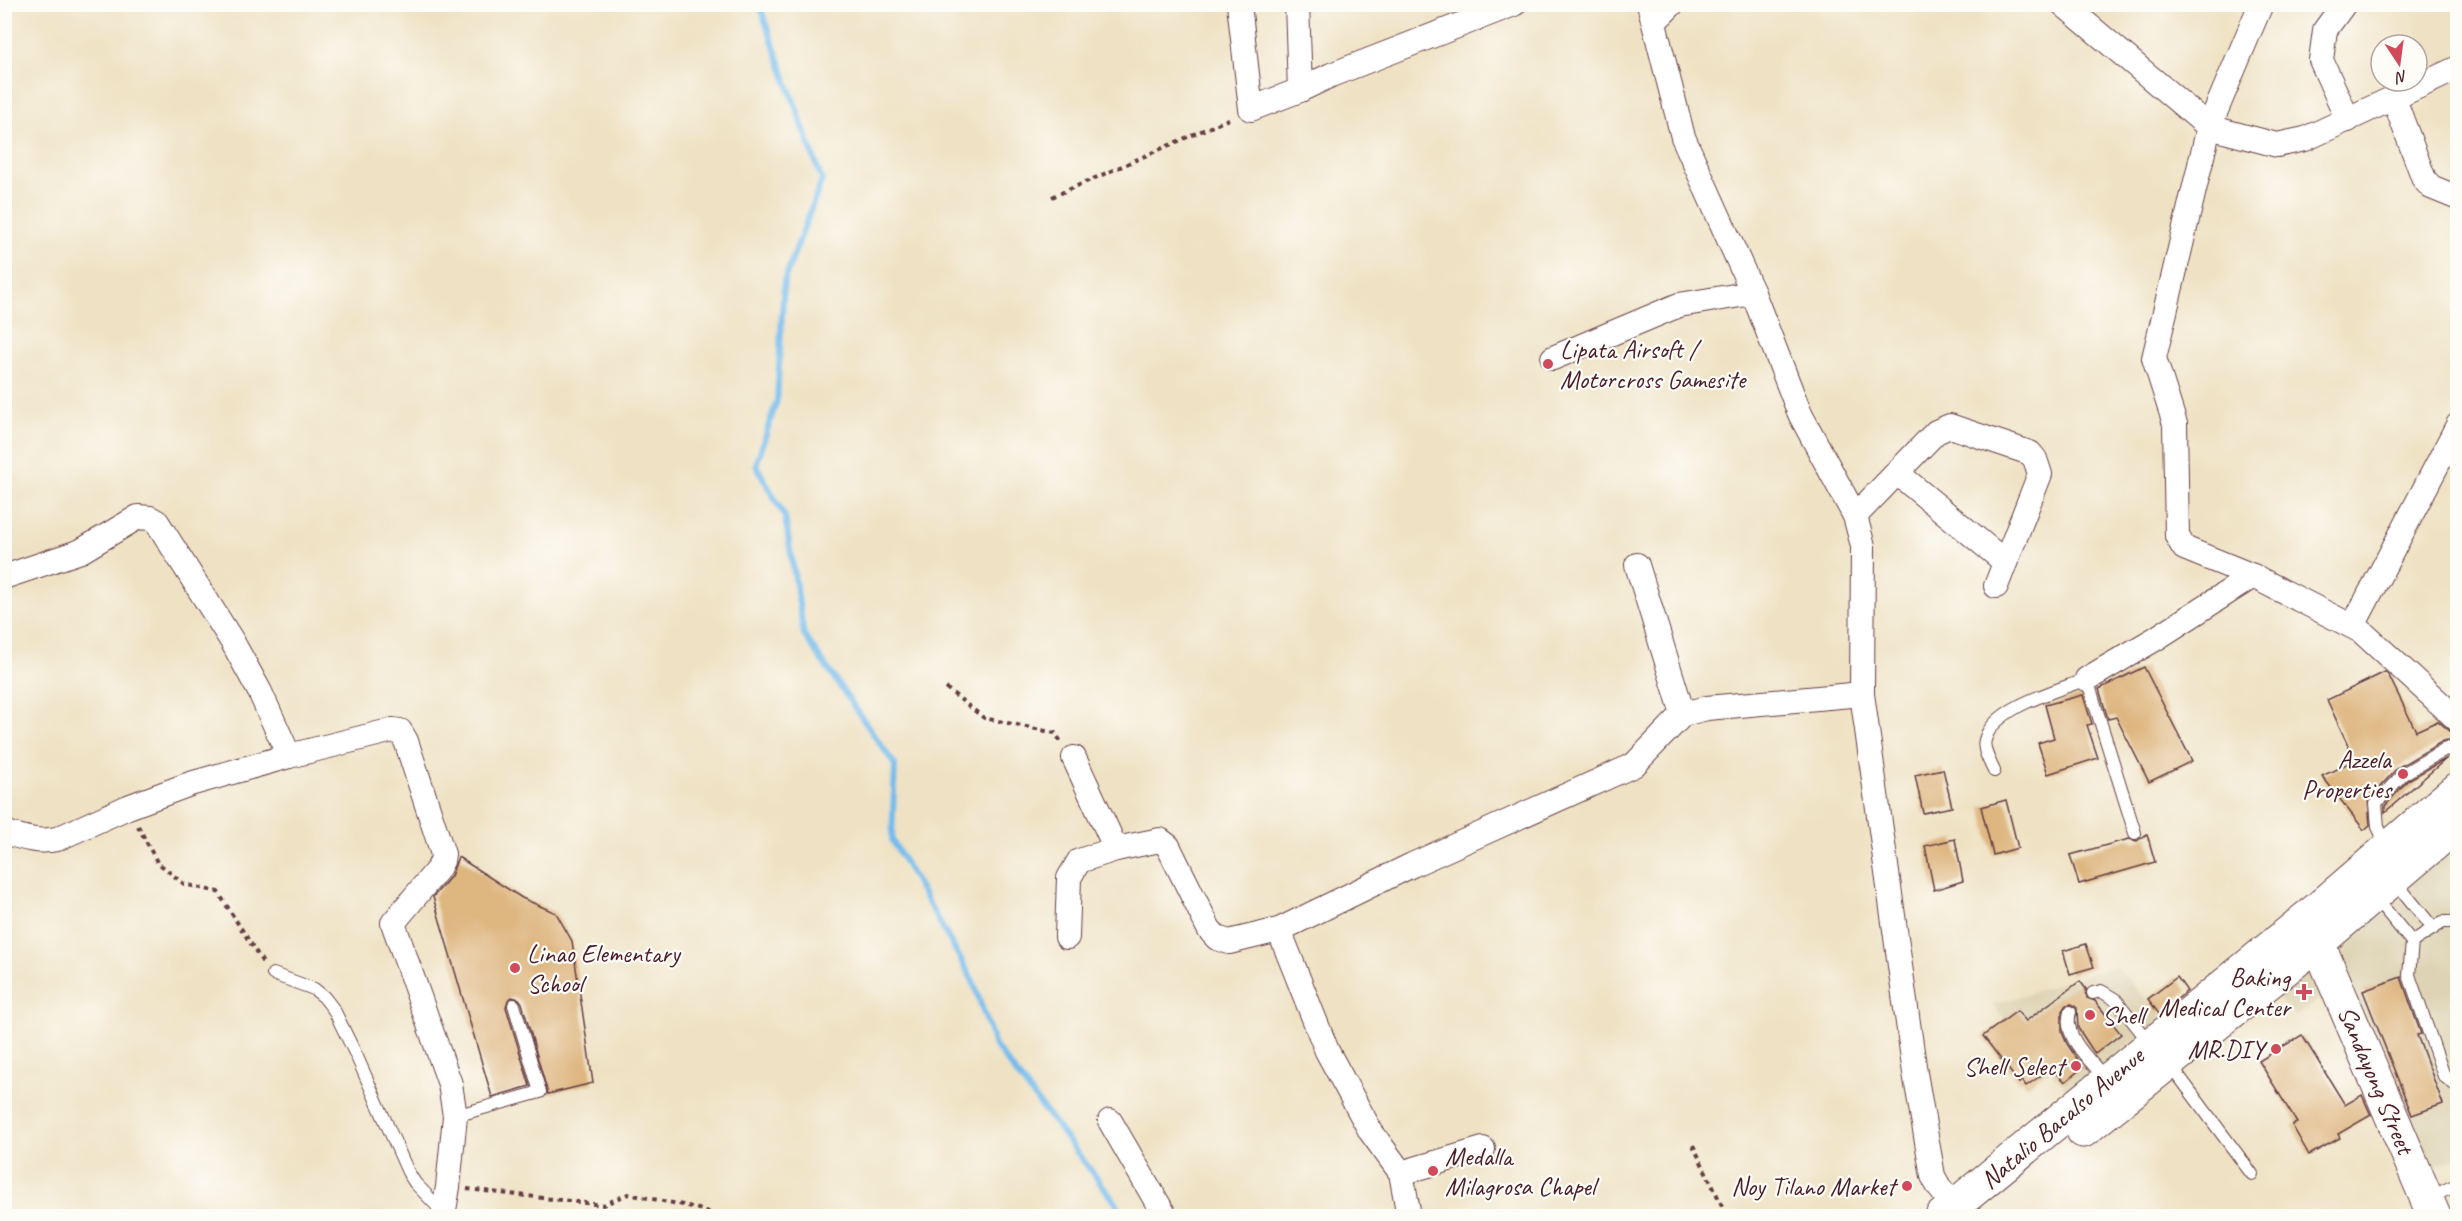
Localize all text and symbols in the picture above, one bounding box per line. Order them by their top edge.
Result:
north arrow [2369,33,2429,93]
text: N [2392,66,2409,88]
place label: Lipata Airsoft / Motorcross Gamesite [1560,333,1748,396]
marker: Lipata Airsoft / Motorcross Gamesite [1541,357,1555,371]
place label: Azzela Properties [2302,743,2393,806]
marker: Azzela Properties [2396,767,2410,781]
place label: Linao Elementary School [527,937,682,1000]
marker: Linao Elementary School [508,961,522,975]
place label: Baking Medical Center [2158,961,2293,1024]
marker: Baking Medical Center [2295,983,2313,1001]
place label: Shell [2102,999,2149,1032]
street label: Sandayong Street [2330,1001,2423,1161]
marker: Shell [2083,1008,2097,1022]
place label: MR.DIY [2188,1033,2268,1066]
street label: Natalio Bacalso Avenue [1973,1038,2153,1196]
marker: MR.DIY [2269,1042,2283,1056]
place label: Shell Select [1964,1050,2067,1083]
marker: Shell Select [2069,1059,2083,1073]
place label: Medalla Milagrosa Chapel [1445,1140,1600,1203]
marker: Medalla Milagrosa Chapel [1426,1164,1440,1178]
place label: Noy Tilano Market [1731,1170,1898,1203]
marker: Noy Tilano Market [1900,1179,1914,1193]

